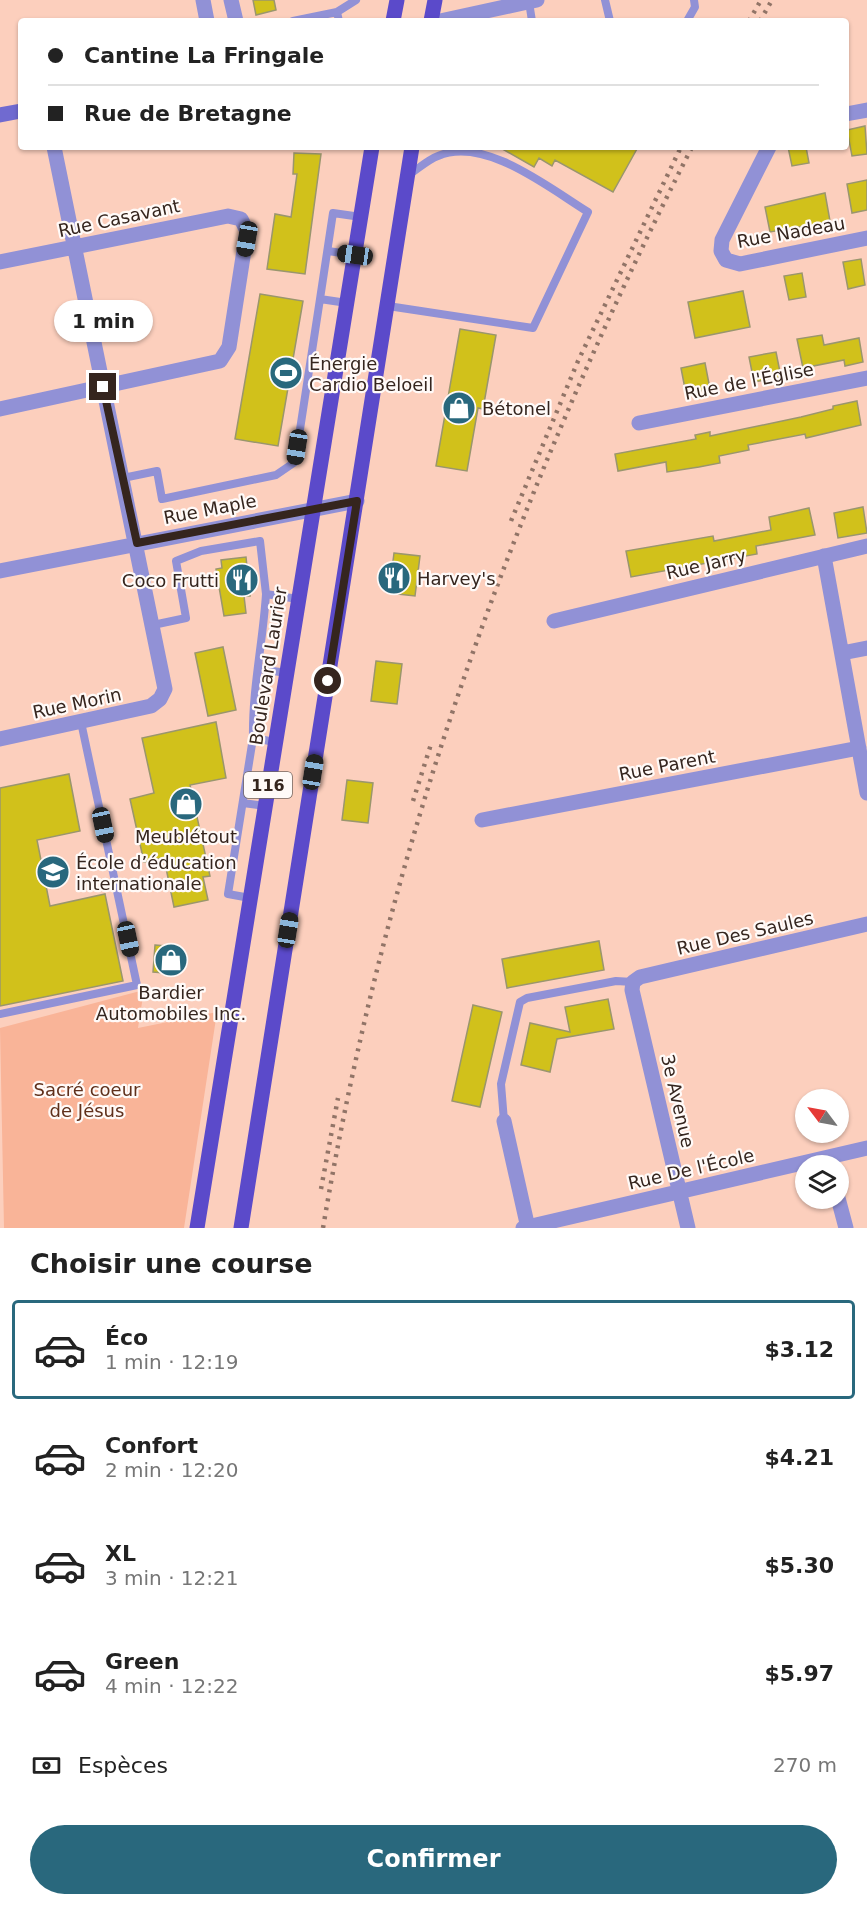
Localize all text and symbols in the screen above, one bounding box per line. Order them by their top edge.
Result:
text: Cantine La Fringale [84,43,324,68]
text: Rue de Bretagne [84,101,292,126]
street label: Rue Casavant [56,195,182,241]
street label: Rue Nadeau [735,212,847,252]
car [235,220,259,258]
car [336,244,374,266]
callout: 1 min [54,300,152,342]
text: 1 min [72,309,135,333]
place label: Énergie Cardio Beloeil [309,353,433,395]
sports icon: Énergie Cardio Beloeil [268,355,304,391]
street label: Rue de l'Église [683,358,815,404]
route end [89,373,116,400]
shop icon: Bétonel [441,390,477,426]
place label: Bétonel [482,398,551,419]
car [285,428,309,466]
street label: Rue Maple [162,490,258,528]
street label: Rue Jarry [664,545,748,583]
restaurant icon: Harvey's [376,560,412,596]
restaurant icon: Coco Frutti [224,562,260,598]
place label: Harvey's [417,568,496,589]
place label: Coco Frutti [122,570,219,591]
street label: Boulevard Laurier [245,585,291,747]
route start [314,667,341,694]
street label: Rue Morin [31,683,123,723]
street label: Rue Parent [617,745,717,785]
car [301,753,325,791]
road number: 116 [244,772,292,798]
shop icon: Meublétout [168,786,204,822]
car [90,806,116,844]
place label: Meublétout [135,826,237,847]
place label: École d’éducation internationale [76,852,237,894]
school or university icon: École d’éducation internationale [35,854,71,890]
street label: Rue Des Saules [675,907,815,959]
car [276,911,300,949]
car [115,920,141,958]
shop icon: Bardier Automobiles Inc. [153,942,189,978]
place label: Bardier Automobiles Inc. [96,982,246,1024]
street label: 3e Avenue [657,1052,699,1150]
park label: Sacré coeur de Jésus [34,1079,141,1121]
north arrow [795,1089,849,1143]
map controls [795,1089,849,1209]
street label: Rue De l'École [626,1144,756,1194]
button: layers [795,1155,849,1209]
text: Choisir une course [30,1248,313,1279]
icon: car [33,1323,87,1377]
text: Éco [105,1325,148,1350]
text: $3.12 [764,1337,834,1362]
text: 1 min · 12:19 [105,1350,239,1374]
icon: car [33,1431,87,1485]
text: Confort [105,1433,198,1458]
text: $4.21 [764,1445,834,1470]
text: 2 min · 12:20 [105,1458,239,1482]
icon: car [33,1539,87,1593]
text: XL [105,1541,136,1566]
text: $5.30 [764,1553,834,1578]
text: 3 min · 12:21 [105,1566,239,1590]
icon: car [33,1647,87,1701]
text: Green [105,1649,179,1674]
text: $5.97 [764,1661,834,1686]
text: 4 min · 12:22 [105,1674,239,1698]
icon: cash [30,1749,63,1782]
text: Espèces [78,1753,168,1778]
text: 270 m [773,1753,837,1777]
button: Confirmer [30,1825,837,1894]

